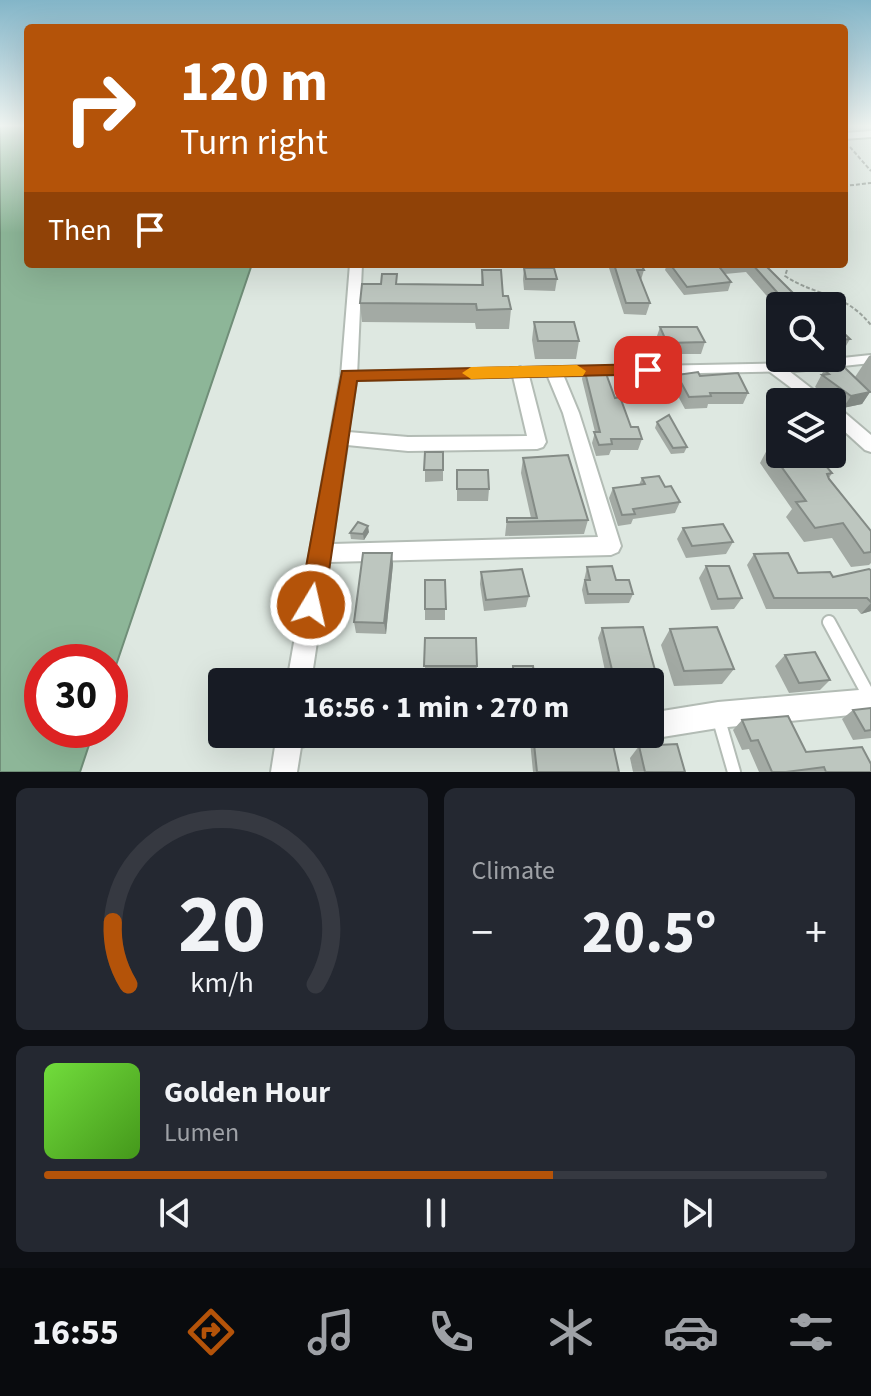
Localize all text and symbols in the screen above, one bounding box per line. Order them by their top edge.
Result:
text: 120 m [180,43,328,122]
icon: right [48,56,152,160]
text: Turn right [180,117,328,168]
icon: arrive [128,208,172,252]
text: Then [48,209,112,252]
map controls [766,292,846,468]
button: search [766,292,846,372]
pin [614,336,682,404]
icon: arrive [626,348,670,392]
button: layers [766,388,846,468]
position arrow [269,563,353,647]
speed limit sign: 30 [24,644,128,748]
text: 16:56 · 1 min · 270 m [303,686,569,729]
text: Climate [472,852,555,889]
text: 20 [178,866,266,984]
text: 20.5° [582,891,717,976]
text: − [472,902,493,965]
text: + [805,902,827,965]
text: km/h [190,963,253,1003]
text: Golden Hour [164,1071,330,1114]
text: Lumen [164,1114,239,1151]
icon: previous [153,1191,197,1235]
icon: pause [414,1191,458,1235]
icon: next [675,1191,719,1235]
icon: directions [183,1304,239,1360]
icon: music [303,1304,359,1360]
icon: phone [423,1304,479,1360]
icon: climate [543,1304,599,1360]
icon: car [663,1304,719,1360]
icon: filters [783,1304,839,1360]
text: 16:55 [32,1307,119,1358]

